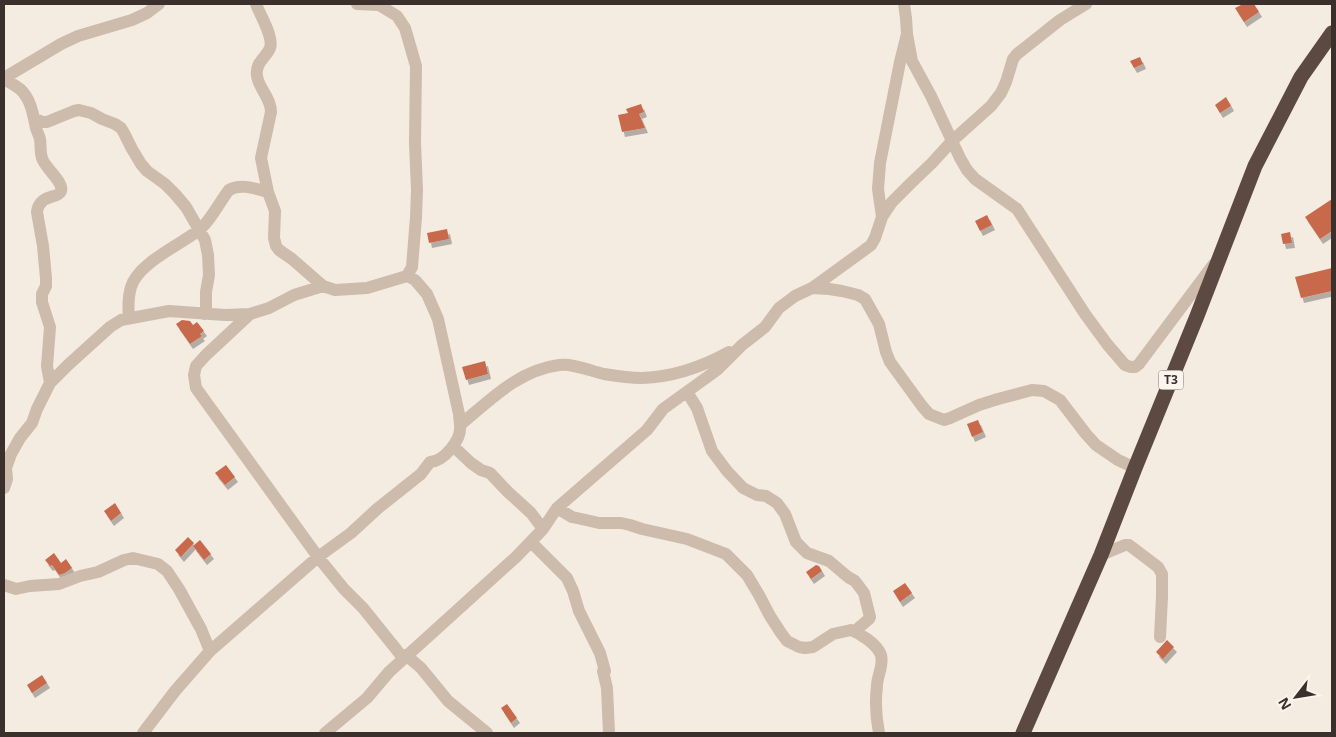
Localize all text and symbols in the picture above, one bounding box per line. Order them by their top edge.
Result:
road number: T3 [1158,370,1184,390]
north arrow [1271,672,1321,722]
text: N [1273,694,1296,714]

